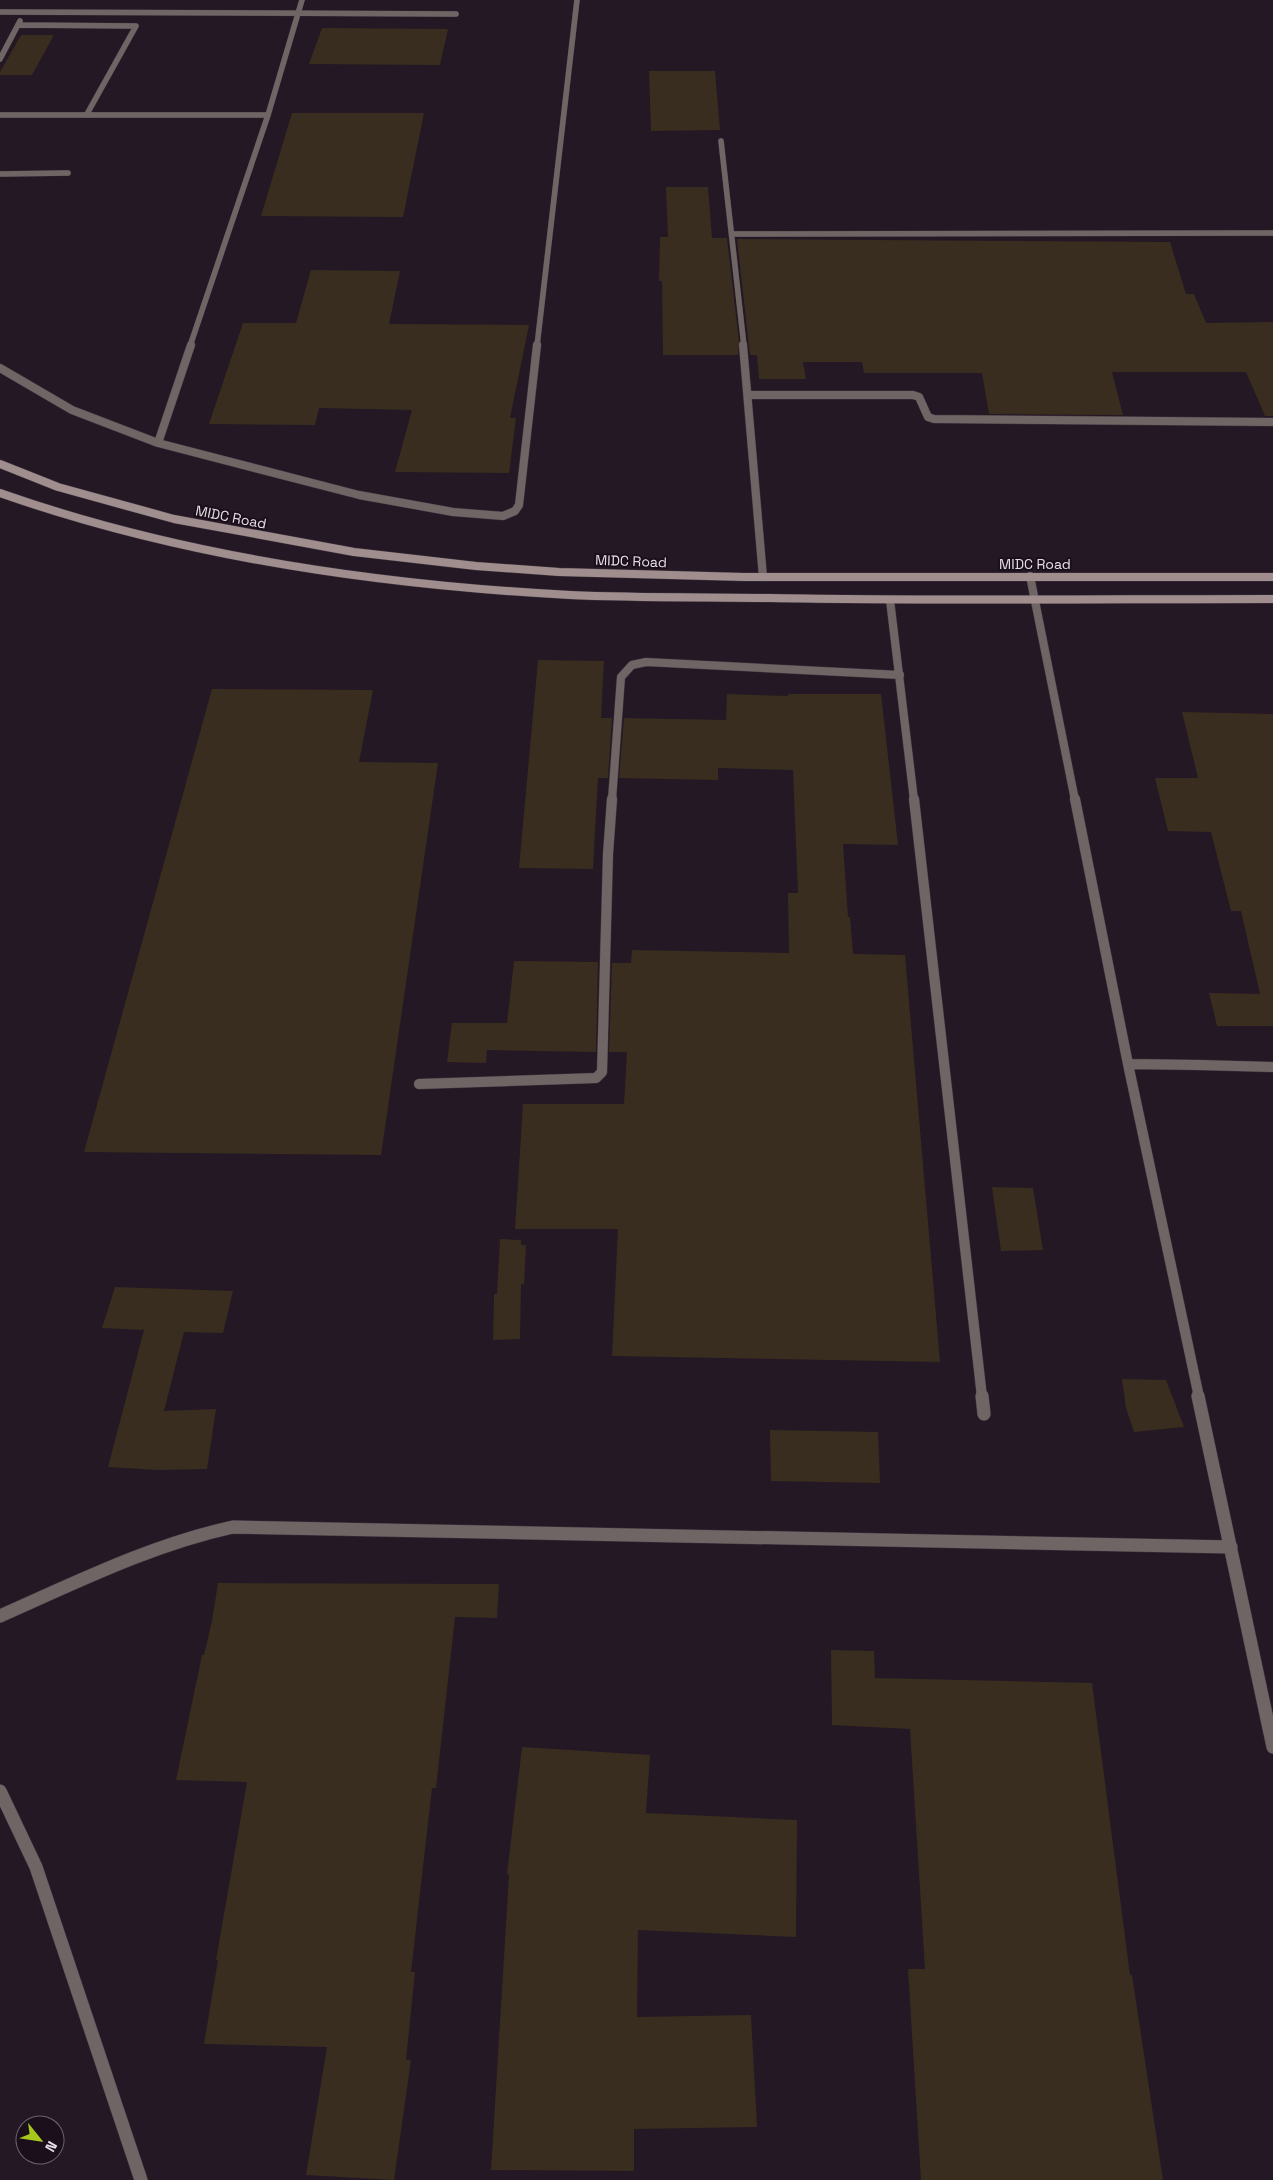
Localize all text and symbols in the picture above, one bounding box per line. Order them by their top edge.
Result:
street label: MIDC Road [194,501,268,533]
street label: MIDC Road [595,551,667,571]
street label: MIDC Road [999,555,1071,573]
north arrow [15,2115,65,2165]
text: N [41,2138,61,2155]

